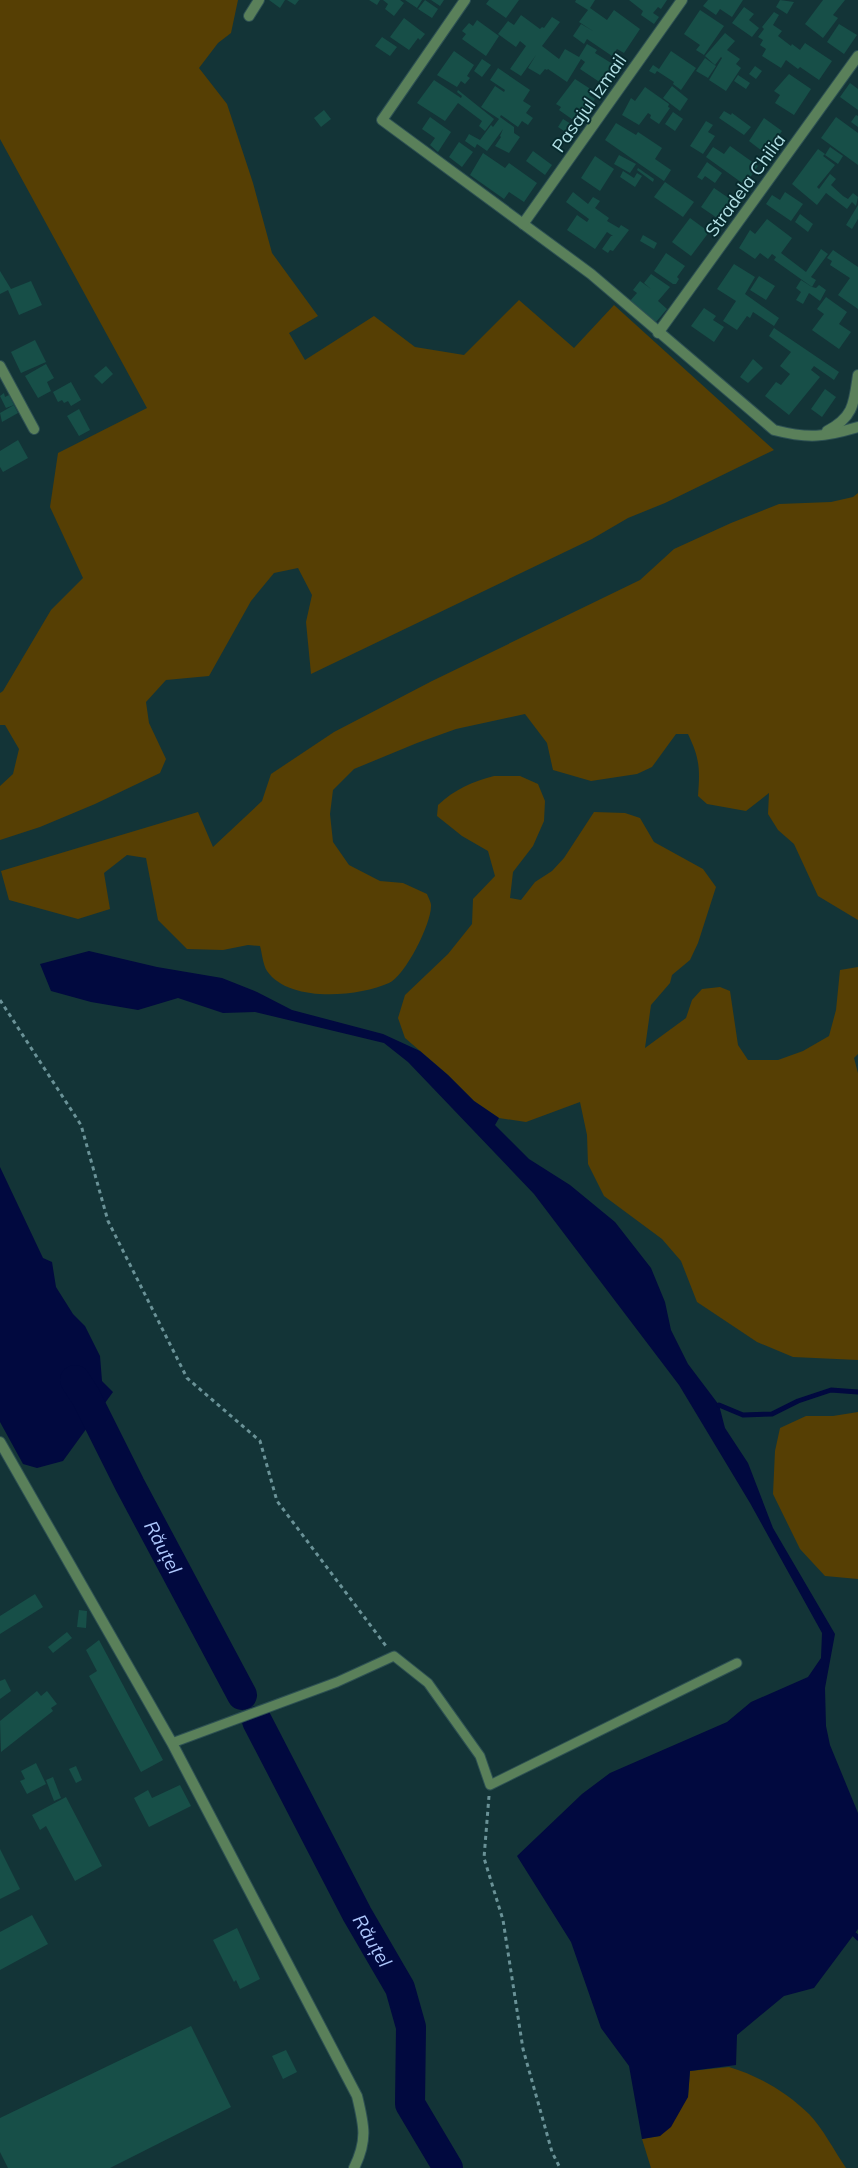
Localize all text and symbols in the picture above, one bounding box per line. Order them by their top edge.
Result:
street label: Pasajul Izmail [547,49,631,157]
street label: Stradela Chilia [700,129,790,241]
water label: Răuțel [139,1516,187,1578]
water label: Răuțel [348,1910,397,1972]

